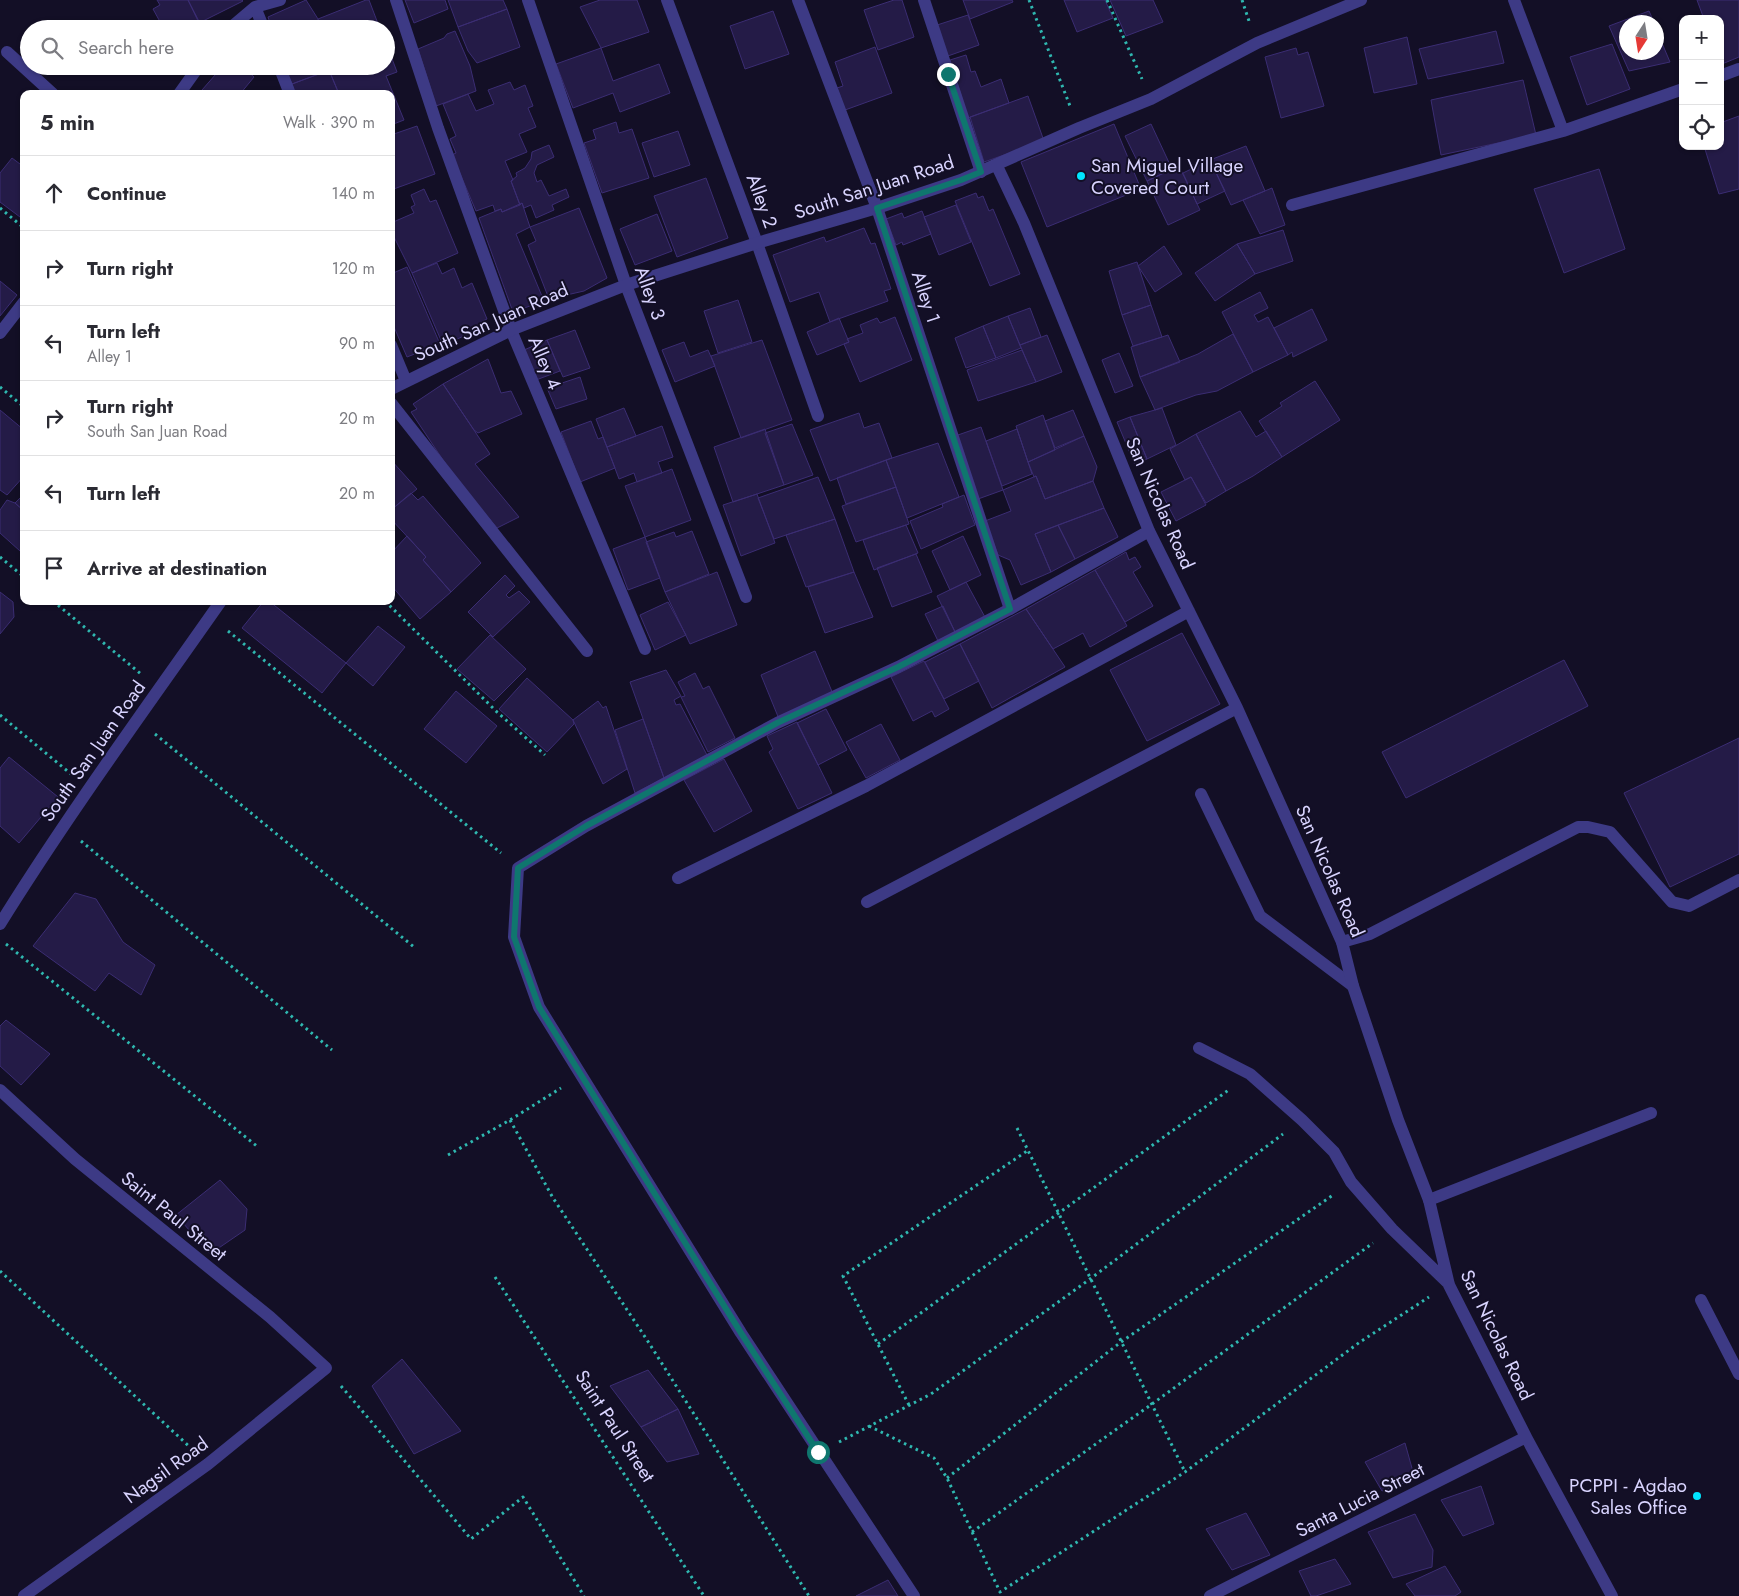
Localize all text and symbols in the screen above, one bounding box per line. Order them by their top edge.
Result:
north arrow [1619,15,1664,60]
map controls [1679,15,1724,150]
button: + [1679,15,1724,60]
search box [20,20,395,75]
icon: search [38,34,66,62]
text: Search here [78,34,174,61]
button: − [1679,60,1724,105]
route end [937,63,960,86]
button: locate [1679,105,1724,150]
text: 5 min [40,108,95,138]
text: Walk · 390 m [283,111,375,134]
street label: South San Juan Road [791,148,957,226]
place label: San Miguel Village Covered Court [1091,152,1243,201]
street label: Alley 2 [740,170,784,232]
marker: San Miguel Village Covered Court [1075,170,1087,182]
icon: ahead [40,179,68,207]
text: Continue [87,180,166,207]
text: 140 m [332,182,375,205]
icon: right [40,254,68,282]
text: Turn right [87,255,173,282]
text: 120 m [332,257,375,280]
street label: Alley 3 [628,262,672,324]
street label: Alley 1 [905,267,947,327]
street label: South San Juan Road [409,276,573,368]
text: Turn left [87,318,160,345]
icon: left [40,329,68,357]
text: 90 m [339,332,375,355]
street label: Alley 4 [522,332,568,394]
text: Alley 1 [87,345,132,368]
text: Turn right [87,393,173,420]
icon: right [40,404,68,432]
text: 20 m [339,407,375,430]
text: South San Juan Road [87,420,227,443]
street label: San Nicolas Road [1119,433,1201,573]
icon: left [40,479,68,507]
text: Turn left [87,480,160,507]
text: 20 m [339,482,375,505]
icon: arrive [40,554,68,582]
text: Arrive at destination [87,555,267,582]
street label: South San Juan Road [34,675,152,827]
street label: San Nicolas Road [1289,801,1371,941]
street label: Saint Paul Street [115,1165,233,1267]
street label: San Nicolas Road [1454,1265,1540,1405]
street label: Saint Paul Street [569,1365,662,1488]
street label: Nagsil Road [118,1430,214,1510]
route start [807,1441,830,1464]
street label: Santa Lucia Street [1291,1456,1429,1544]
place label: PCPPI - Agdao Sales Office [1569,1472,1687,1521]
marker: PCPPI - Agdao Sales Office [1691,1490,1703,1502]

